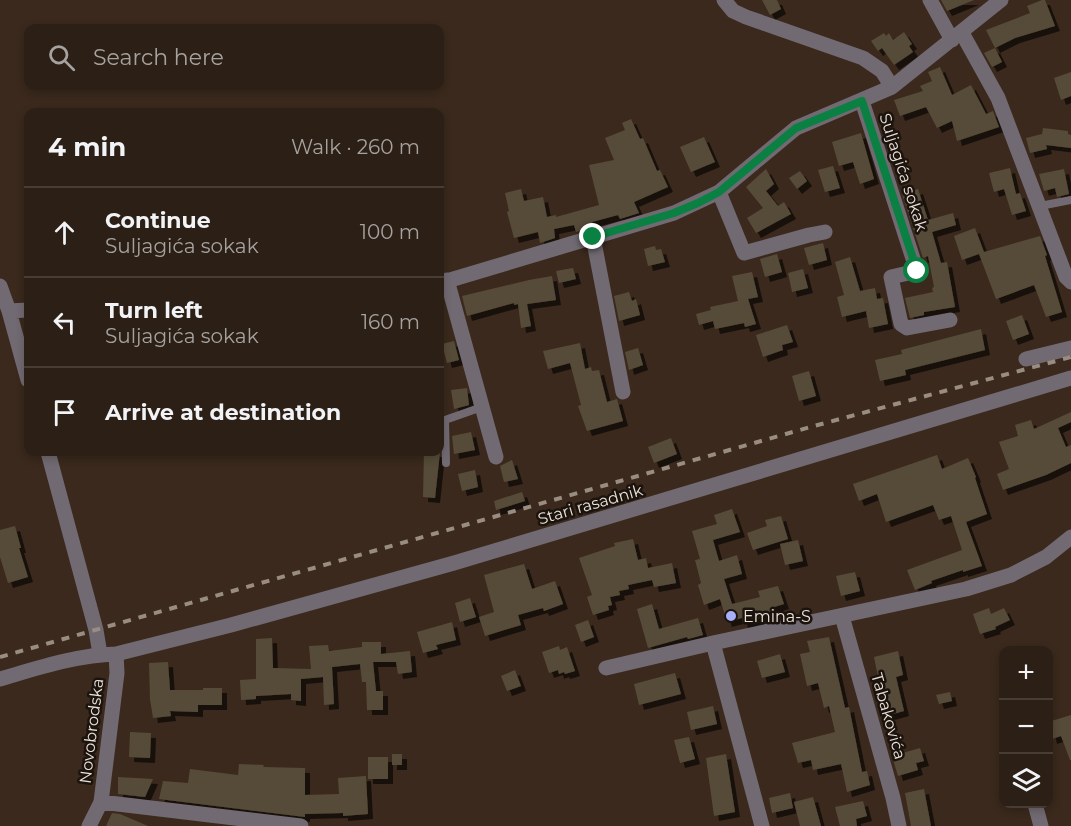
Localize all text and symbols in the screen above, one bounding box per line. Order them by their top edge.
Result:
search box [24,24,444,90]
icon: search [45,41,78,74]
text: Search here [93,44,224,71]
street label: Suljagića sokak [876,111,932,234]
text: 4 min [48,131,126,163]
text: Walk · 260 m [291,135,420,159]
text: Continue [105,207,211,234]
icon: ahead [48,216,81,249]
text: 100 m [360,220,420,244]
route end [579,223,605,249]
text: Suljagića sokak [105,234,259,258]
route start [903,257,929,283]
text: Turn left [105,297,203,324]
icon: left [48,306,81,339]
text: 160 m [361,310,420,334]
text: Suljagića sokak [105,324,259,348]
icon: arrive [48,396,81,429]
text: Arrive at destination [105,399,341,426]
street label: Stari rasadnik [535,480,645,529]
place label: Emina-S [743,607,811,626]
marker: Emina-S [724,609,738,623]
map controls [999,646,1053,808]
button: + [999,646,1053,700]
street label: Tabakovića [867,671,910,761]
street label: Novobrodska [76,677,107,785]
button: − [999,700,1053,754]
button: layers [999,754,1053,808]

